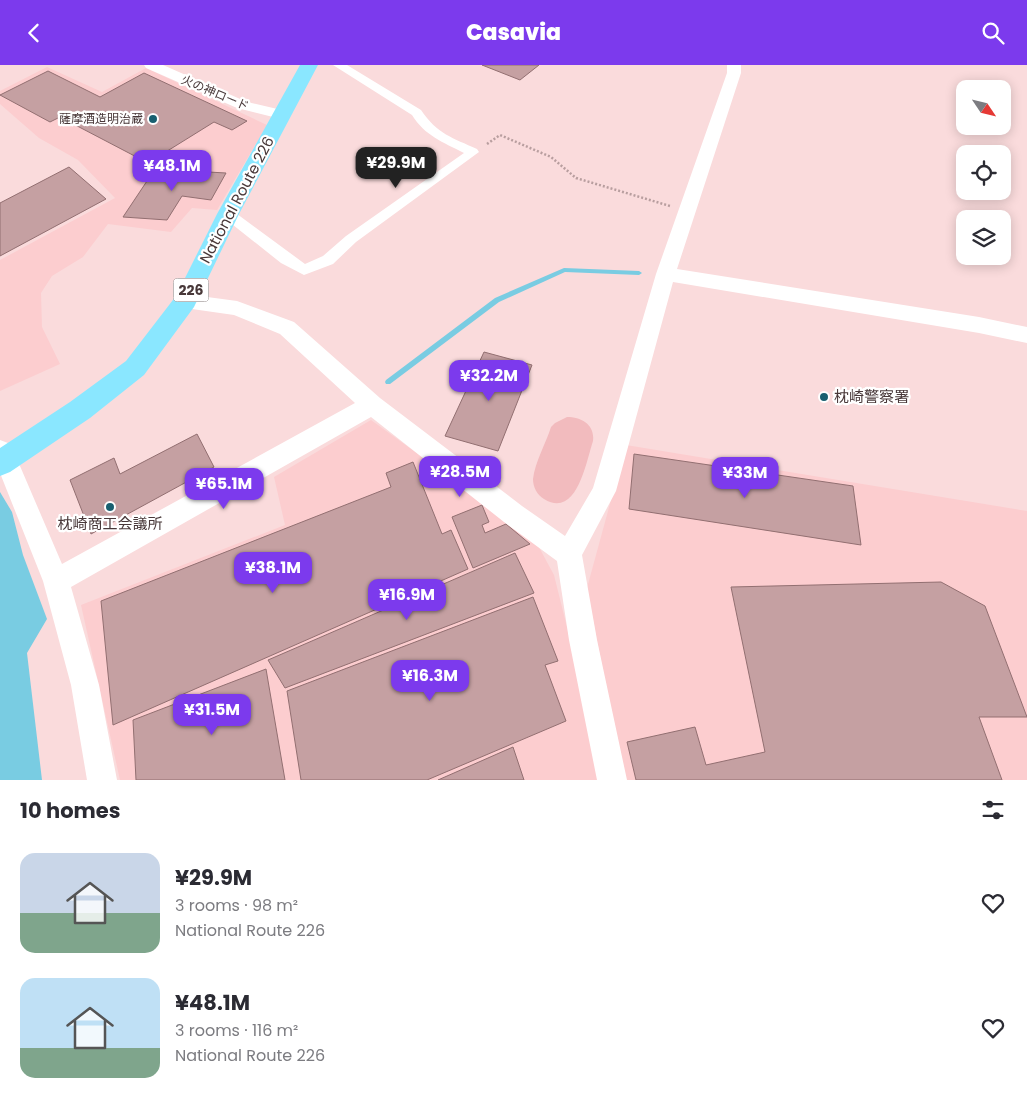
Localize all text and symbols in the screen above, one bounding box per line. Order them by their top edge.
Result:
text: Casavia [466,17,561,48]
icon: back [20,19,48,47]
icon: search [979,19,1007,47]
street label: 火の神ロード [179,71,252,114]
north arrow [956,80,1011,135]
map controls [956,80,1011,265]
place label: 薩摩酒造明治蔵 [59,110,143,127]
marker: 薩摩酒造明治蔵 [147,113,159,125]
street label: National Route 226 [194,133,279,267]
button: locate [956,145,1011,200]
pin: ¥29.9M [355,147,437,189]
pin: ¥48.1M [131,149,213,192]
text: ¥29.9M [367,151,425,174]
text: ¥48.1M [143,154,201,177]
button: layers [956,210,1011,265]
road number: 226 [174,279,208,301]
pin: ¥32.2M [448,359,530,402]
text: ¥32.2M [460,364,518,387]
place label: 枕崎警察署 [834,386,909,407]
marker: 枕崎警察署 [818,391,830,403]
pin: ¥28.5M [419,455,501,498]
pin: ¥33M [715,457,775,499]
text: ¥28.5M [430,460,490,483]
text: ¥33M [723,461,767,484]
pin: ¥65.1M [183,467,265,510]
text: ¥65.1M [196,472,252,495]
marker: 枕崎商工会議所 [104,501,116,513]
place label: 枕崎商工会議所 [57,513,163,534]
pin: ¥38.1M [232,551,314,594]
text: ¥38.1M [245,556,301,579]
pin: ¥16.9M [366,579,448,621]
text: ¥16.9M [379,583,435,606]
pin: ¥16.3M [389,659,471,702]
text: ¥16.3M [402,664,458,687]
pin: ¥31.5M [171,693,253,736]
text: ¥31.5M [184,698,240,721]
text: 10 homes [20,796,120,825]
icon: filters [979,796,1007,824]
text: ¥29.9M [175,863,252,892]
icon: home [60,873,120,933]
icon: heart [979,889,1007,917]
text: 3 rooms · 98 m² [175,894,298,917]
text: National Route 226 [175,919,325,942]
text: ¥48.1M [175,988,250,1017]
icon: home [60,998,120,1058]
icon: heart [979,1014,1007,1042]
text: 3 rooms · 116 m² [175,1019,298,1042]
text: National Route 226 [175,1044,325,1067]

